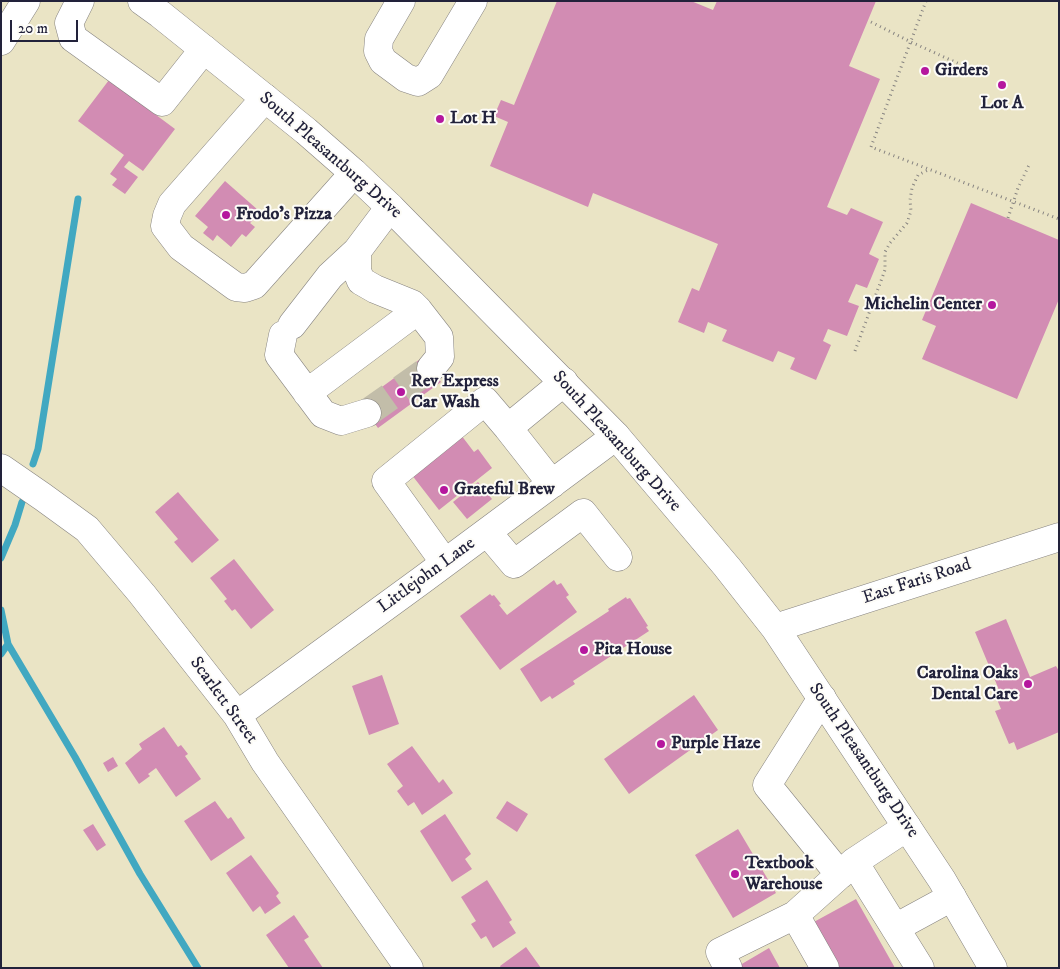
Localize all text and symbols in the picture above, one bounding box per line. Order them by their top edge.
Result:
scale bar [12,10,80,42]
text: 20 m [18,19,48,38]
place label: Girders [935,60,988,82]
marker: Girders [919,65,931,77]
marker: Lot A [996,79,1008,91]
street label: South Pleasantburg Drive [254,88,406,224]
place label: Lot A [981,93,1023,115]
place label: Lot H [450,108,496,130]
marker: Lot H [434,113,446,125]
place label: Frodo's Pizza [236,204,332,226]
marker: Frodo's Pizza [220,209,232,221]
place label: Michelin Center [864,294,982,316]
marker: Michelin Center [986,299,998,311]
street label: South Pleasantburg Drive [547,367,685,517]
place label: Rev Express Car Wash [411,371,499,414]
marker: Rev Express Car Wash [395,386,407,398]
place label: Grateful Brew [454,479,555,501]
marker: Grateful Brew [438,484,450,496]
street label: Littlejohn Lane [374,533,480,619]
street label: East Faris Road [860,554,974,610]
place label: Pita House [594,639,672,661]
marker: Pita House [578,644,590,656]
street label: Scarlett Street [184,653,262,749]
place label: Carolina Oaks Dental Care [917,663,1018,706]
marker: Carolina Oaks Dental Care [1022,678,1034,690]
street label: South Pleasantburg Drive [803,680,923,842]
place label: Purple Haze [671,733,760,755]
marker: Purple Haze [655,738,667,750]
place label: Textbook Warehouse [745,853,823,896]
marker: Textbook Warehouse [729,868,741,880]

